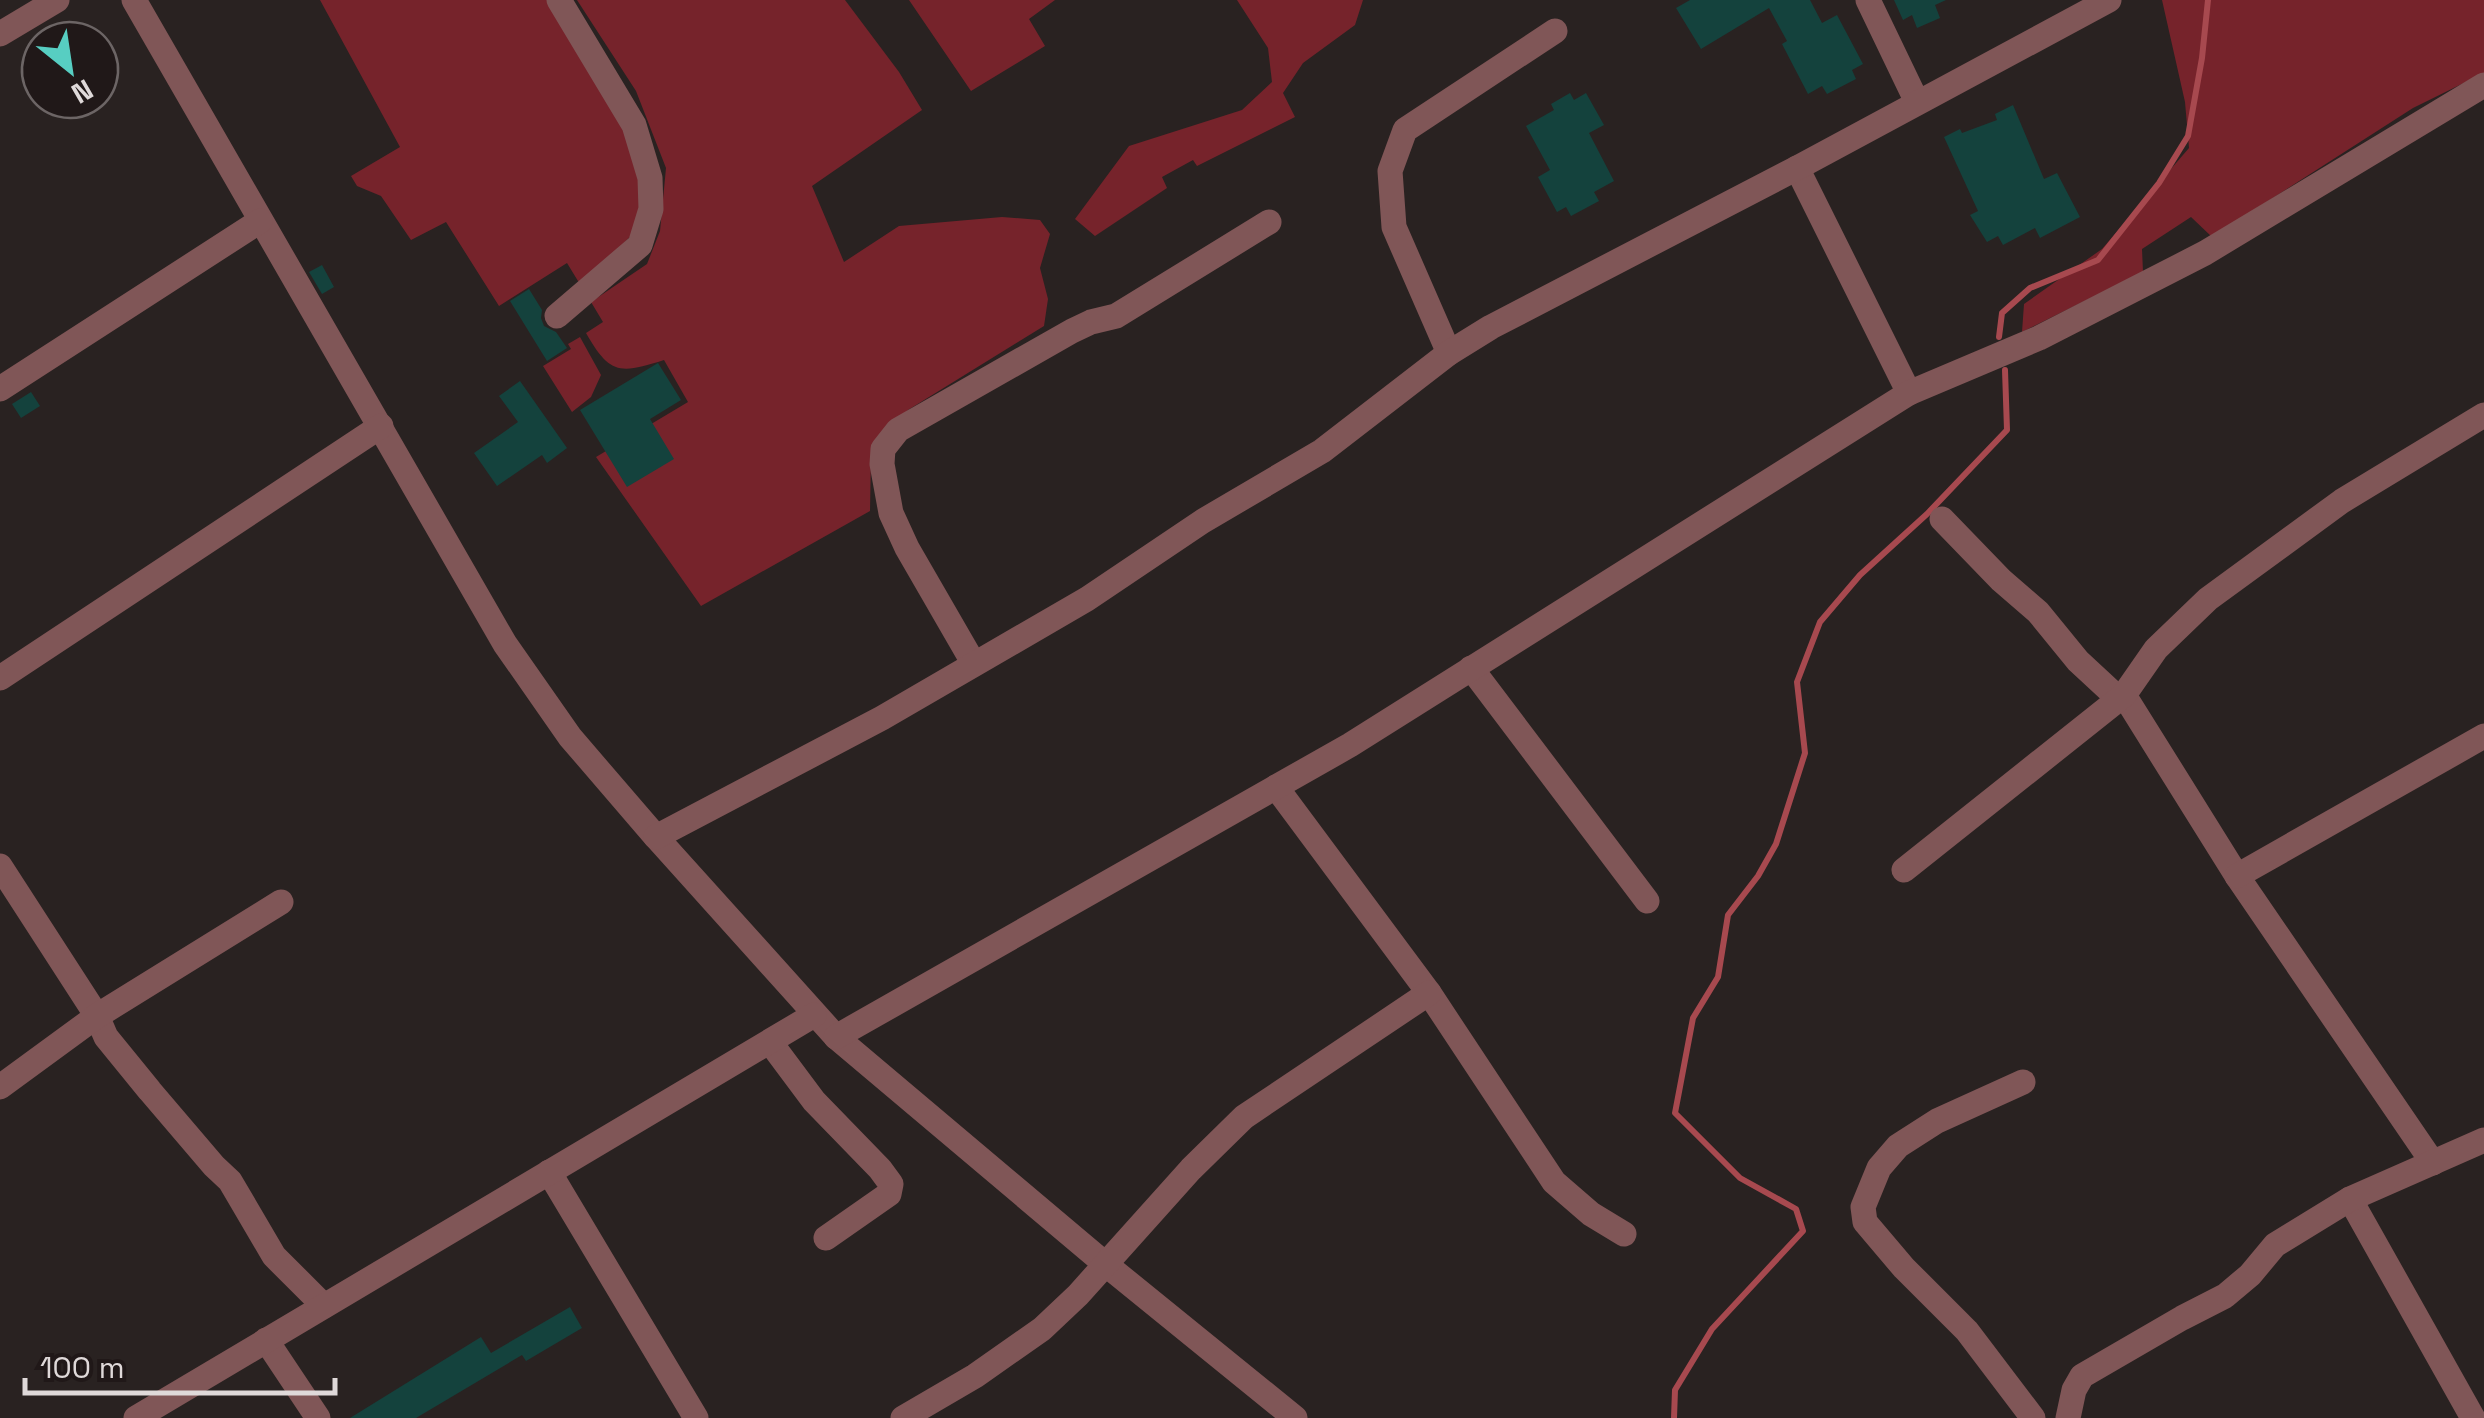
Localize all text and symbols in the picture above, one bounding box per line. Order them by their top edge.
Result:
north arrow [20,20,120,120]
text: N [65,71,100,112]
scale bar [25,1333,335,1395]
text: 100 m [40,1348,125,1387]

